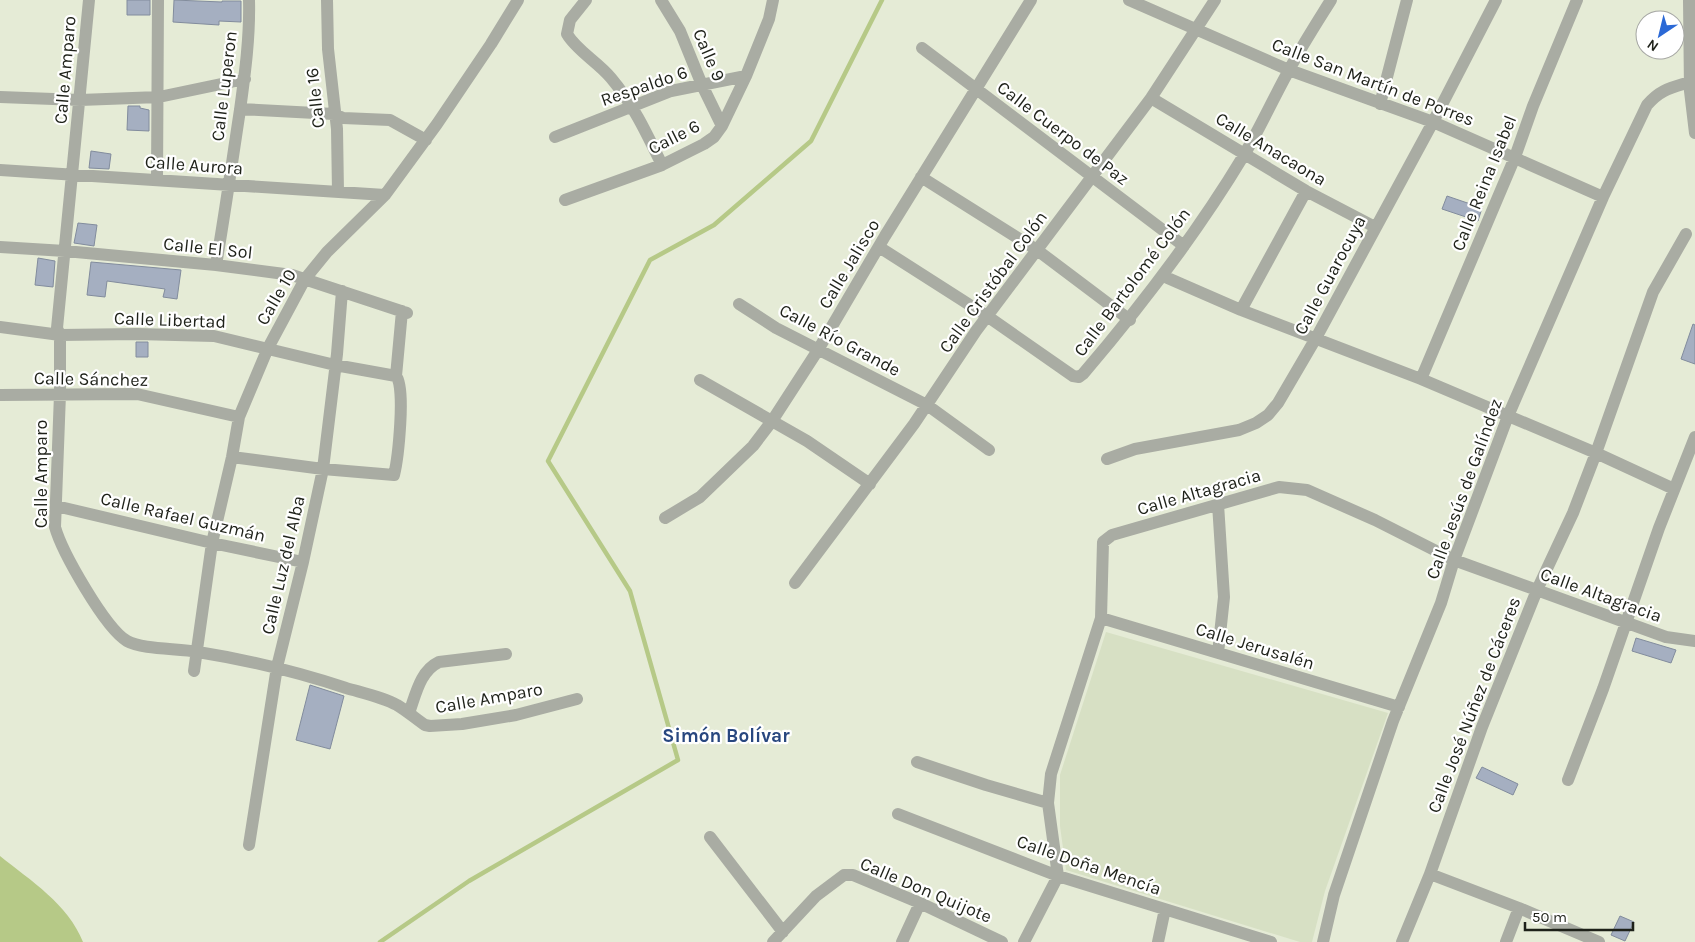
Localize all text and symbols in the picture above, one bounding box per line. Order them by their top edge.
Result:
north arrow [1635,10,1685,60]
street label: Calle Amparo [49,15,81,125]
street label: Calle 9 [688,25,730,85]
street label: Calle Luperon [206,30,242,142]
street label: Calle San Martín de Porres [1269,33,1477,131]
text: N [1644,35,1662,55]
street label: Respaldo 6 [598,61,690,111]
street label: Calle 16 [301,67,329,129]
street label: Calle Cuerpo de Paz [993,76,1133,190]
street label: Calle Anacaona [1212,107,1330,191]
street label: Calle Reina Isabel [1447,112,1521,254]
street label: Calle 6 [645,115,703,159]
street label: Calle Aurora [144,151,244,179]
street label: Calle Bartolomé Colón [1069,203,1195,361]
street label: Calle Cristóbal Colón [934,207,1052,357]
street label: Calle Guarocuya [1289,212,1371,338]
street label: Calle Jalisco [814,215,884,313]
street label: Calle El Sol [162,232,254,264]
street label: Calle 10 [251,265,301,329]
street label: Calle Río Grande [776,299,904,381]
street label: Calle Libertad [114,307,226,333]
street label: Calle Sánchez [34,367,148,391]
street label: Calle Jesús de Galíndez [1421,396,1507,582]
street label: Calle Amparo [30,420,52,528]
street label: Calle Altagracia [1135,464,1263,520]
street label: Calle Rafael Guzmán [98,487,268,547]
street label: Calle Luz del Alba [256,493,310,637]
street label: Calle Altagracia [1537,563,1665,627]
street label: Calle José Núñez de Cáceres [1423,594,1525,816]
street label: Calle Jerusalén [1193,618,1317,674]
street label: Calle Amparo [434,678,544,718]
district label: Simón Bolívar [662,725,790,747]
street label: Calle Doña Mencía [1014,830,1164,900]
street label: Calle Don Quijote [857,852,995,928]
scale bar [1525,900,1632,932]
text: 50 m [1532,908,1567,926]

